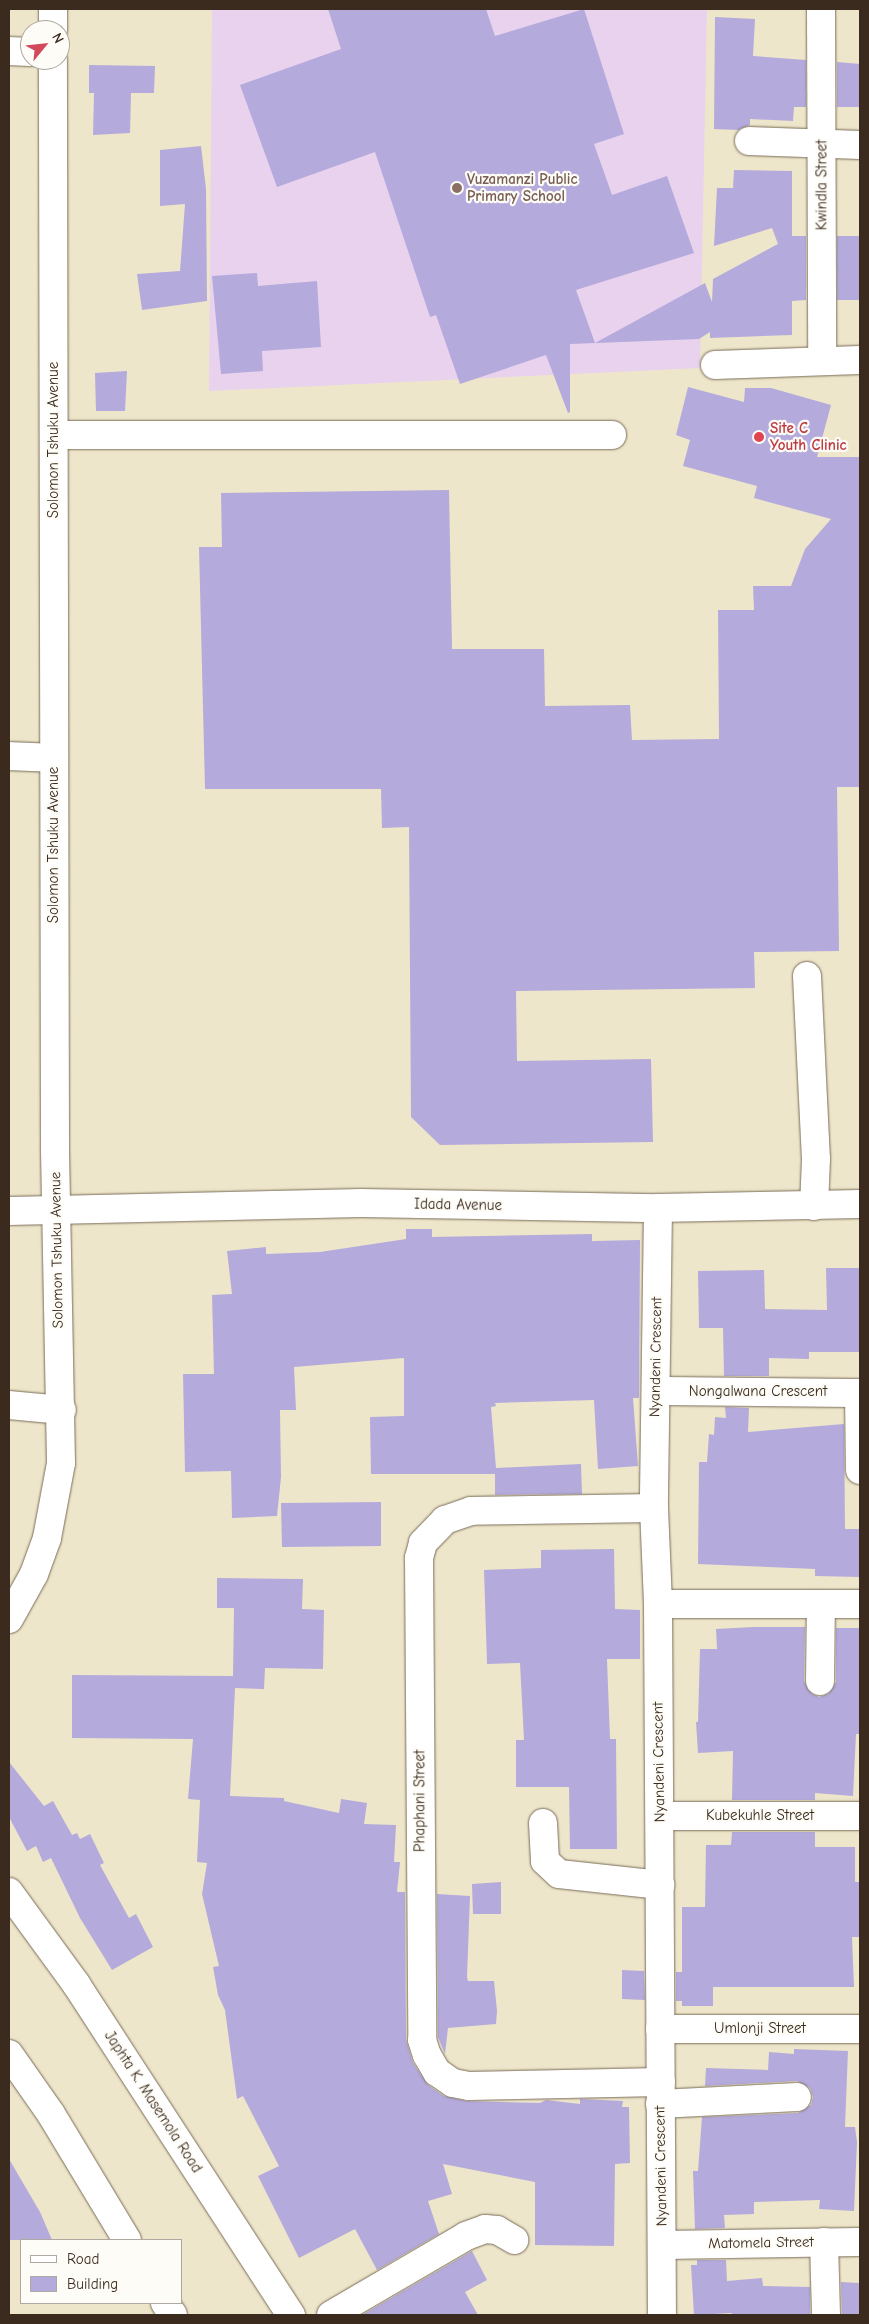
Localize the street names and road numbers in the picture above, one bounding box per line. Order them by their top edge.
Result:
street label: Kwindla Street [813,140,831,230]
street label: Solomon Tshuku Avenue [45,362,63,518]
street label: Solomon Tshuku Avenue [45,767,63,923]
street label: Solomon Tshuku Avenue [47,1172,67,1328]
street label: Idada Avenue [414,1195,502,1215]
street label: Nyandeni Crescent [646,1297,666,1417]
street label: Nongalwana Crescent [689,1383,827,1401]
street label: Nyandeni Crescent [649,1702,669,1822]
street label: Phaphani Street [411,1750,429,1852]
street label: Kubekuhle Street [706,1807,814,1825]
street label: Umlonji Street [714,2020,806,2038]
street label: Japhta K. Masemola Road [100,2028,206,2176]
street label: Nyandeni Crescent [651,2106,671,2226]
street label: Matomela Street [708,2233,814,2253]

